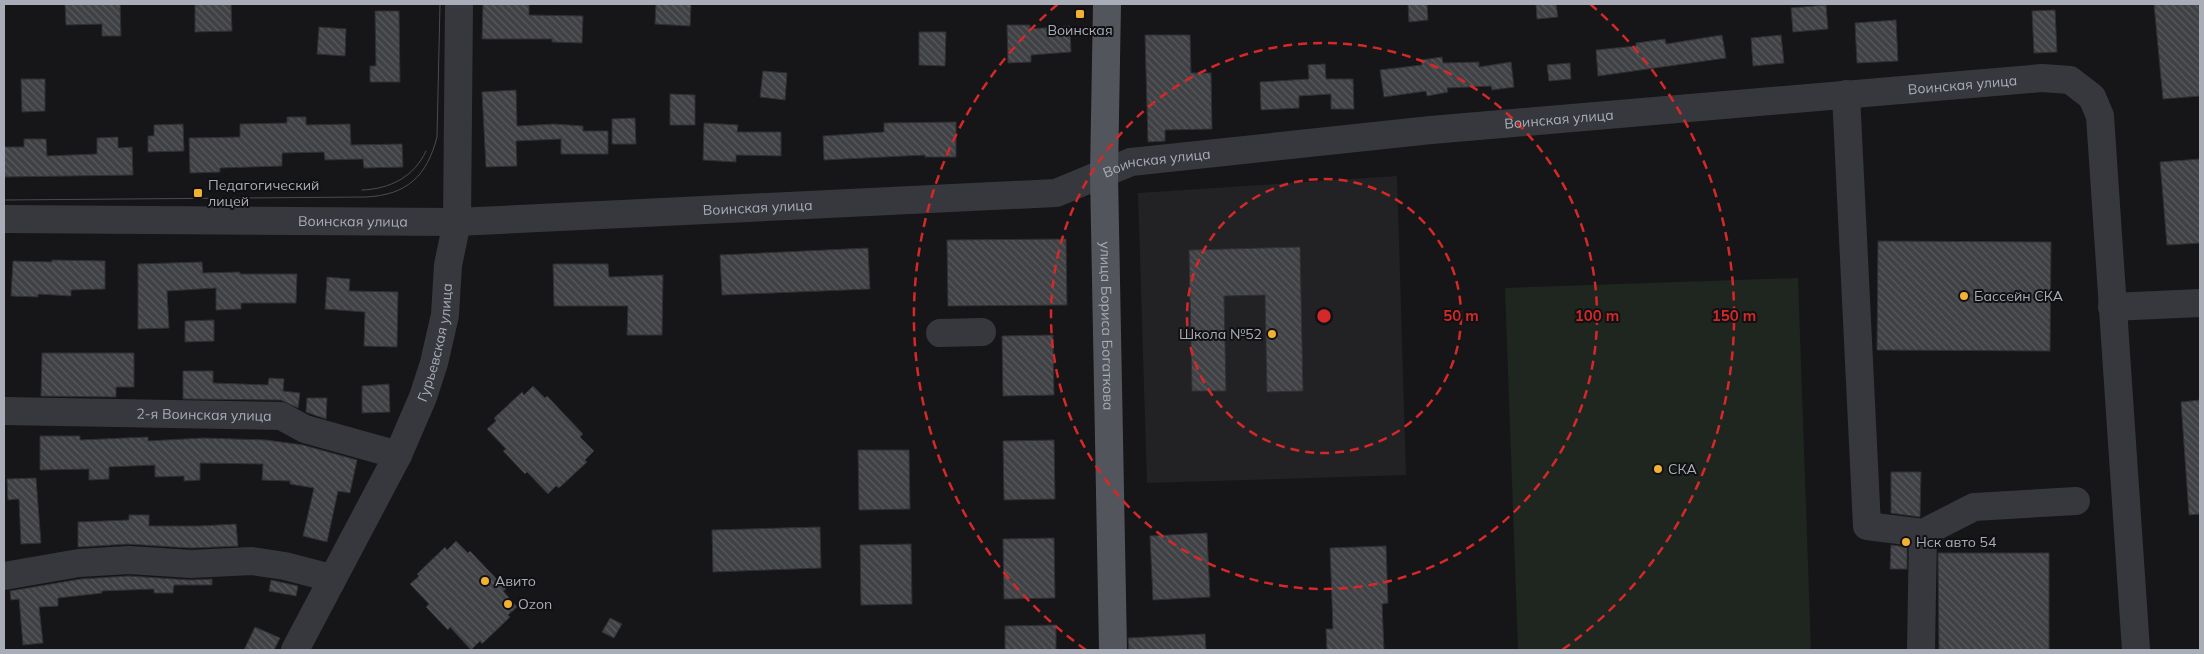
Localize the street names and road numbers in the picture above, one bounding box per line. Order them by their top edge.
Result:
street label: Воинская улица [1907,71,2018,98]
street label: Воинская улица [1504,105,1614,133]
street label: Воинская улица [1100,145,1212,182]
street label: Воинская улица [702,196,813,219]
street label: Воинская улица [298,212,408,231]
street label: улица Бориса Богаткова [1096,241,1117,411]
street label: Гурьевская улица [413,283,456,405]
street label: 2-я Воинская улица [136,404,272,425]

